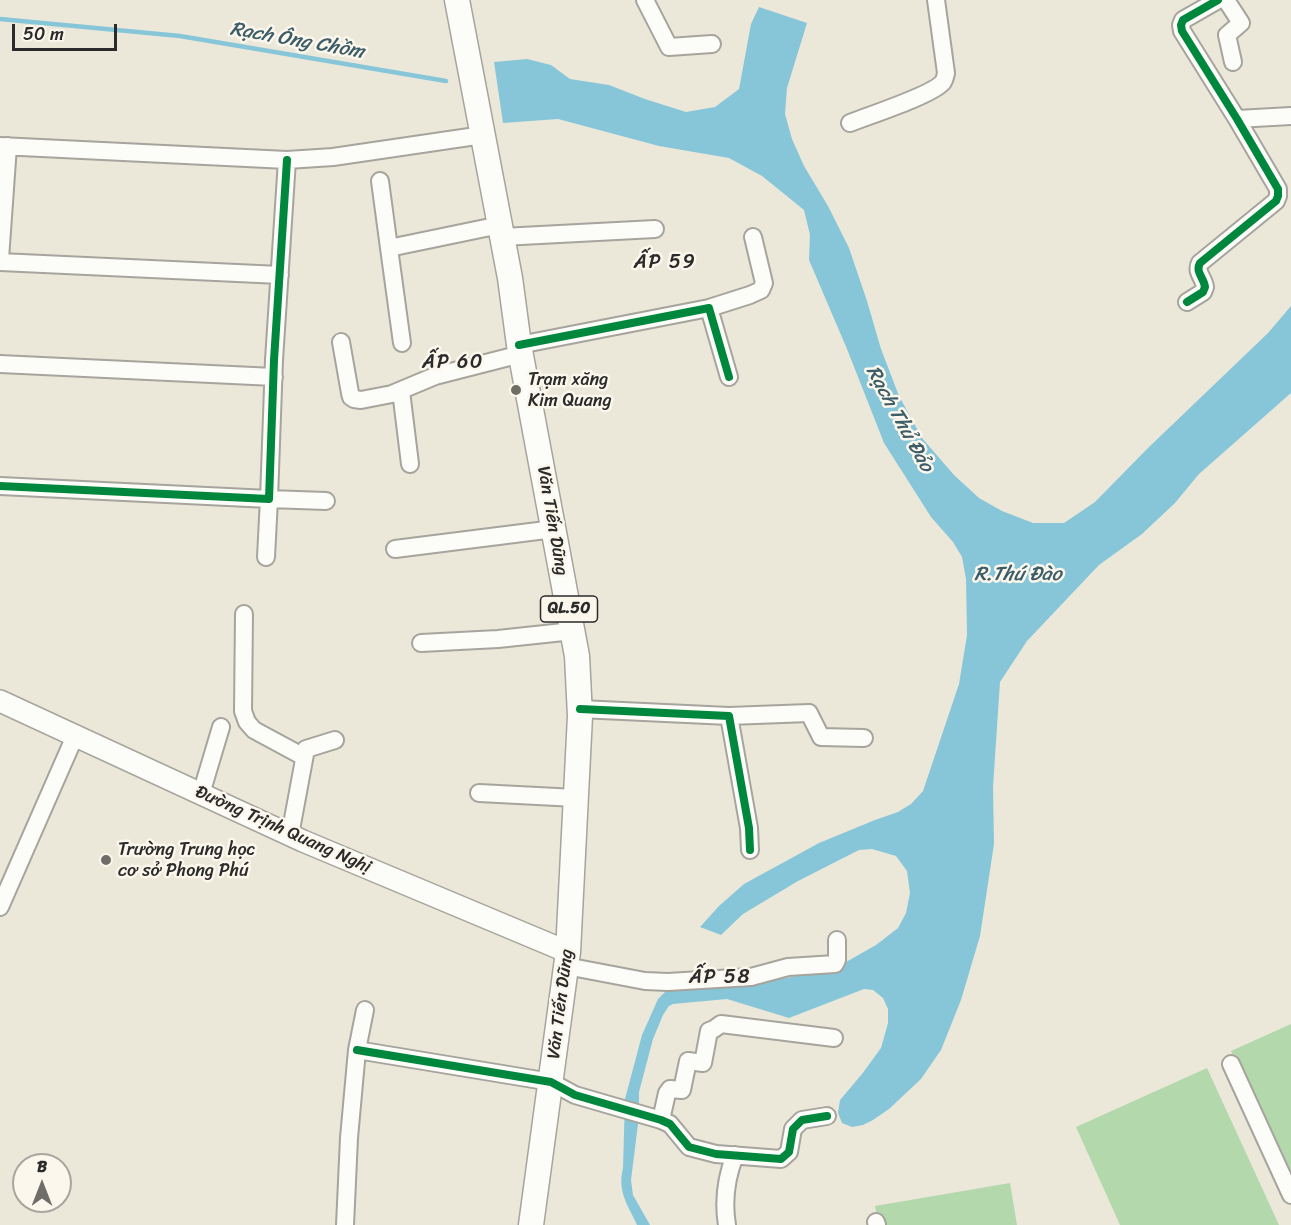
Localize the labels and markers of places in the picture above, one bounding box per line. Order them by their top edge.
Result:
place label: Trạm xăng Kim Quang [528,369,612,412]
marker: Trạm xăng Kim Quang [509,383,523,397]
place label: Trường Trung học cơ sở Phong Phú [118,839,256,882]
marker: Trường Trung học cơ sở Phong Phú [99,853,113,867]

